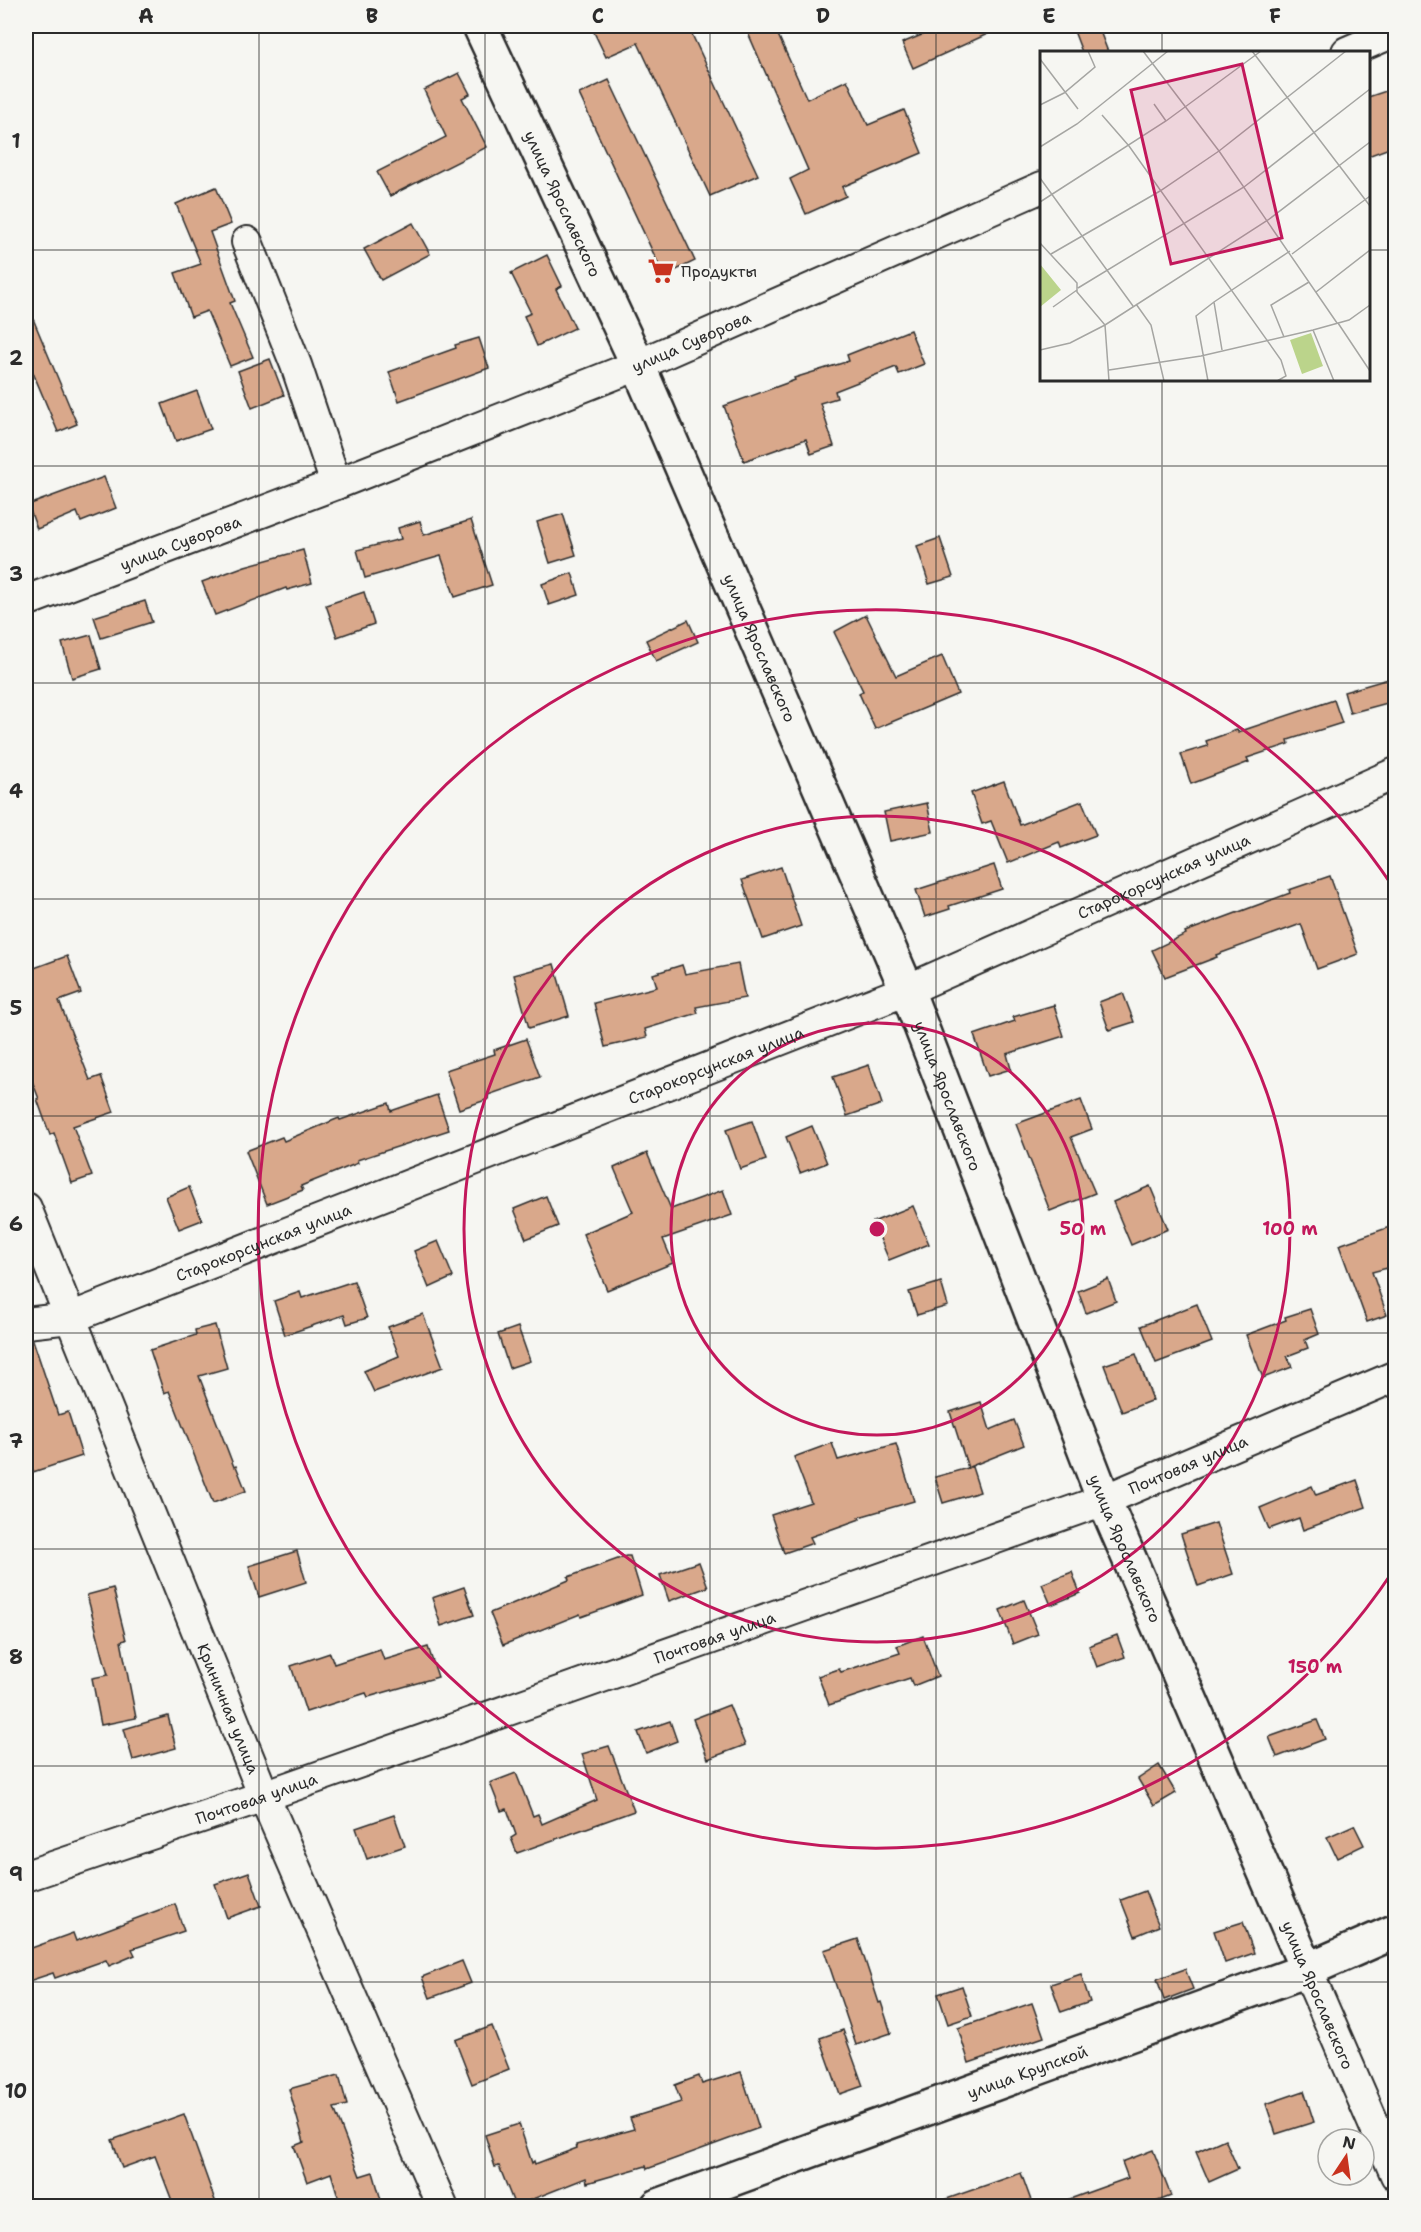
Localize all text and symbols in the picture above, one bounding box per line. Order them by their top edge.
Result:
text: A [138,3,154,29]
text: B [366,3,378,29]
text: C [592,3,604,29]
text: D [816,3,830,29]
text: E [1042,3,1056,29]
text: F [1269,3,1281,29]
inset map [1040,51,1370,381]
street label: улица Ярославского [519,127,606,280]
text: 1 [11,128,21,154]
supermarket icon: Продукты [646,256,676,286]
place label: Продукты [681,261,757,282]
street label: улица Суворова [629,307,754,377]
text: 2 [9,345,23,371]
street label: улица Суворова [117,511,244,576]
text: 3 [9,561,23,587]
street label: улица Ярославского [718,571,800,725]
text: 4 [9,778,23,804]
street label: Старокорсунская улица [1074,829,1254,924]
text: 5 [10,995,22,1021]
street label: улица Ярославского [909,1018,986,1174]
street label: Старокорсунская улица [625,1021,807,1109]
street label: Старокорсунская улица [173,1199,354,1287]
text: 6 [9,1211,23,1237]
text: 50 m [1060,1217,1107,1241]
text: 100 m [1262,1217,1318,1241]
centre of rings [867,1219,887,1239]
text: 7 [9,1428,23,1454]
street label: Почтовая улица [1126,1430,1251,1499]
street label: улица Ярославского [1084,1471,1166,1626]
street label: Почтовая улица [651,1607,778,1669]
street label: Криничная улица [192,1640,264,1777]
text: 8 [9,1644,23,1670]
text: 150 m [1288,1655,1343,1679]
street label: Почтовая улица [193,1768,320,1829]
text: 9 [9,1861,23,1887]
street label: улица Ярославского [1277,1918,1358,2073]
street label: улица Крупской [964,2041,1091,2104]
text: 10 [5,2078,27,2104]
north arrow [1316,2127,1376,2187]
text: N [1341,2131,1358,2155]

